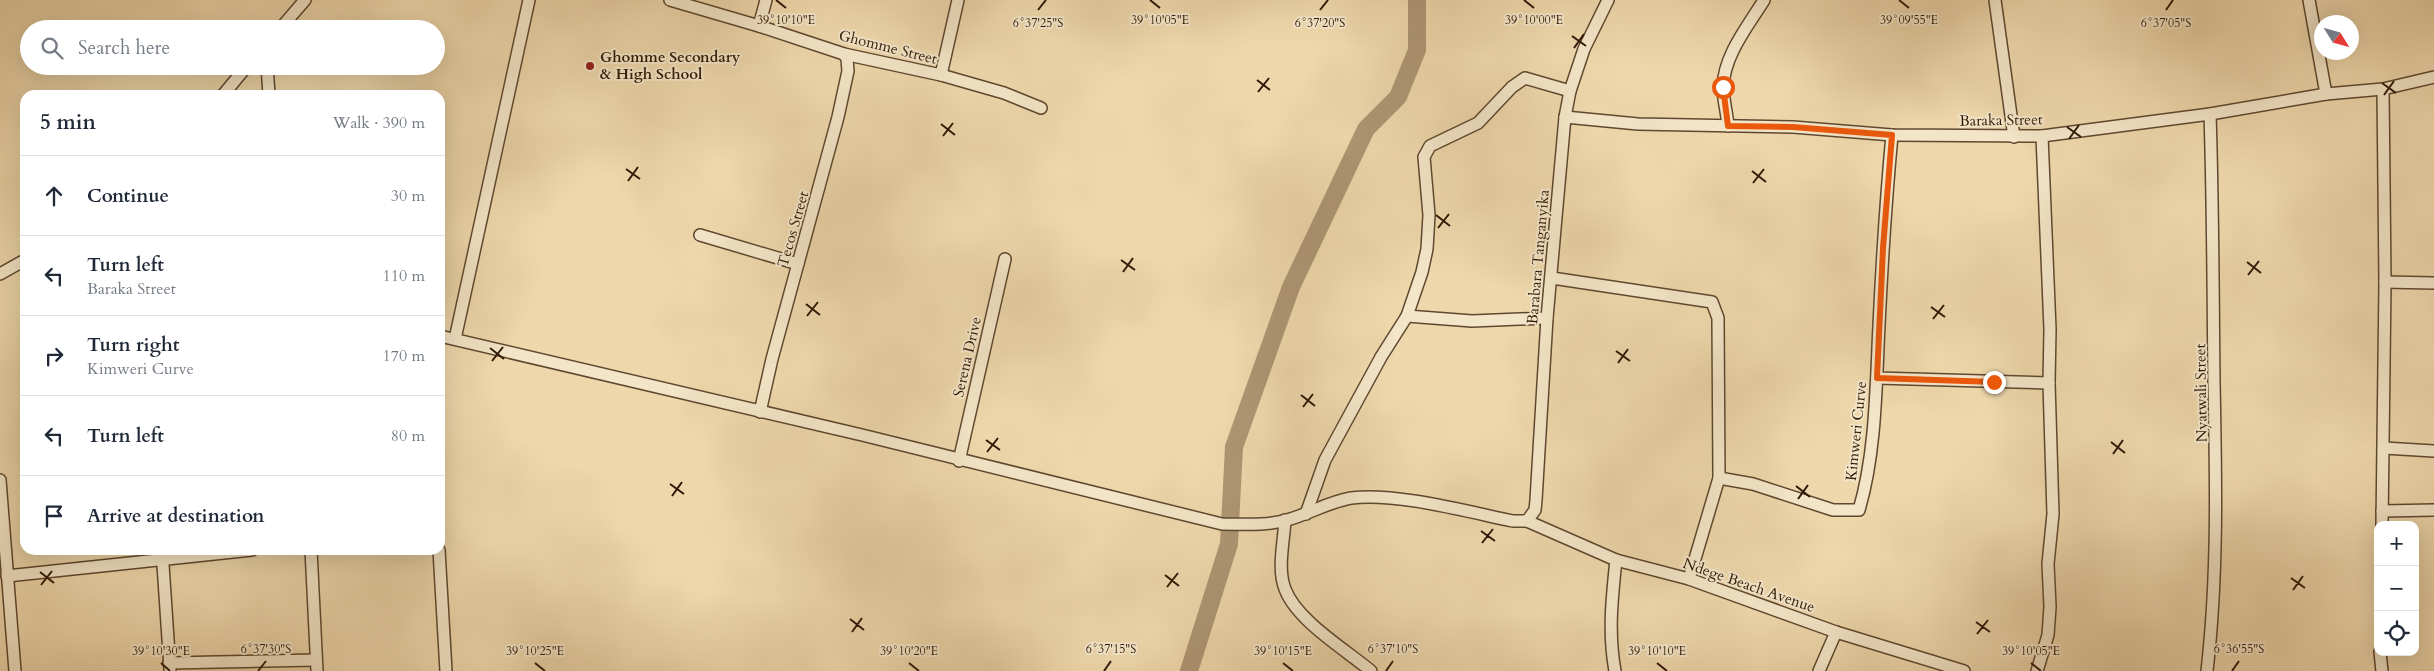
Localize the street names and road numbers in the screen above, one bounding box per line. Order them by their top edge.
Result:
street label: Ghomme Street [837,25,939,69]
street label: Baraka Street [1959,109,2043,131]
street label: Barabara Tanganyika [1522,188,1554,325]
street label: Tecos Street [773,189,813,269]
street label: Serena Drive [948,315,986,399]
street label: Nyatwali Street [2190,343,2212,442]
street label: Kimweri Curve [1841,380,1871,482]
street label: Ndege Beach Avenue [1680,553,1818,617]

